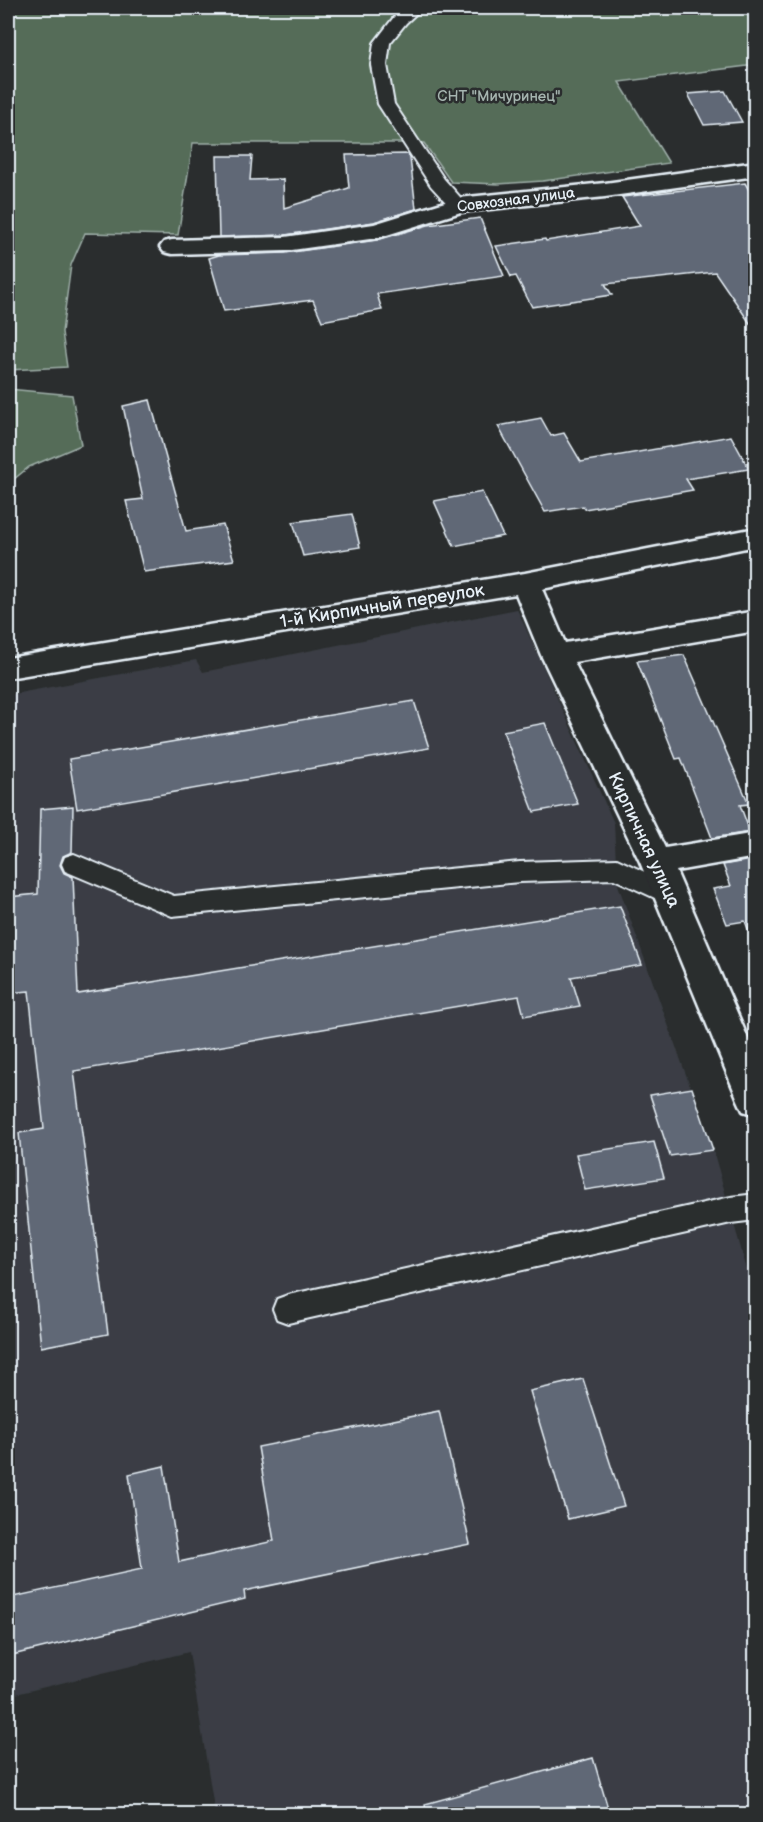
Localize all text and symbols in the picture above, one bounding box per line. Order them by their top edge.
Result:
park label: СНТ "Мичуринец" [437,87,561,106]
street label: Совхозная улица [456,183,576,217]
street label: 1-й Кирпичный переулок [278,579,486,633]
street label: Кирпичная улица [603,769,685,911]

